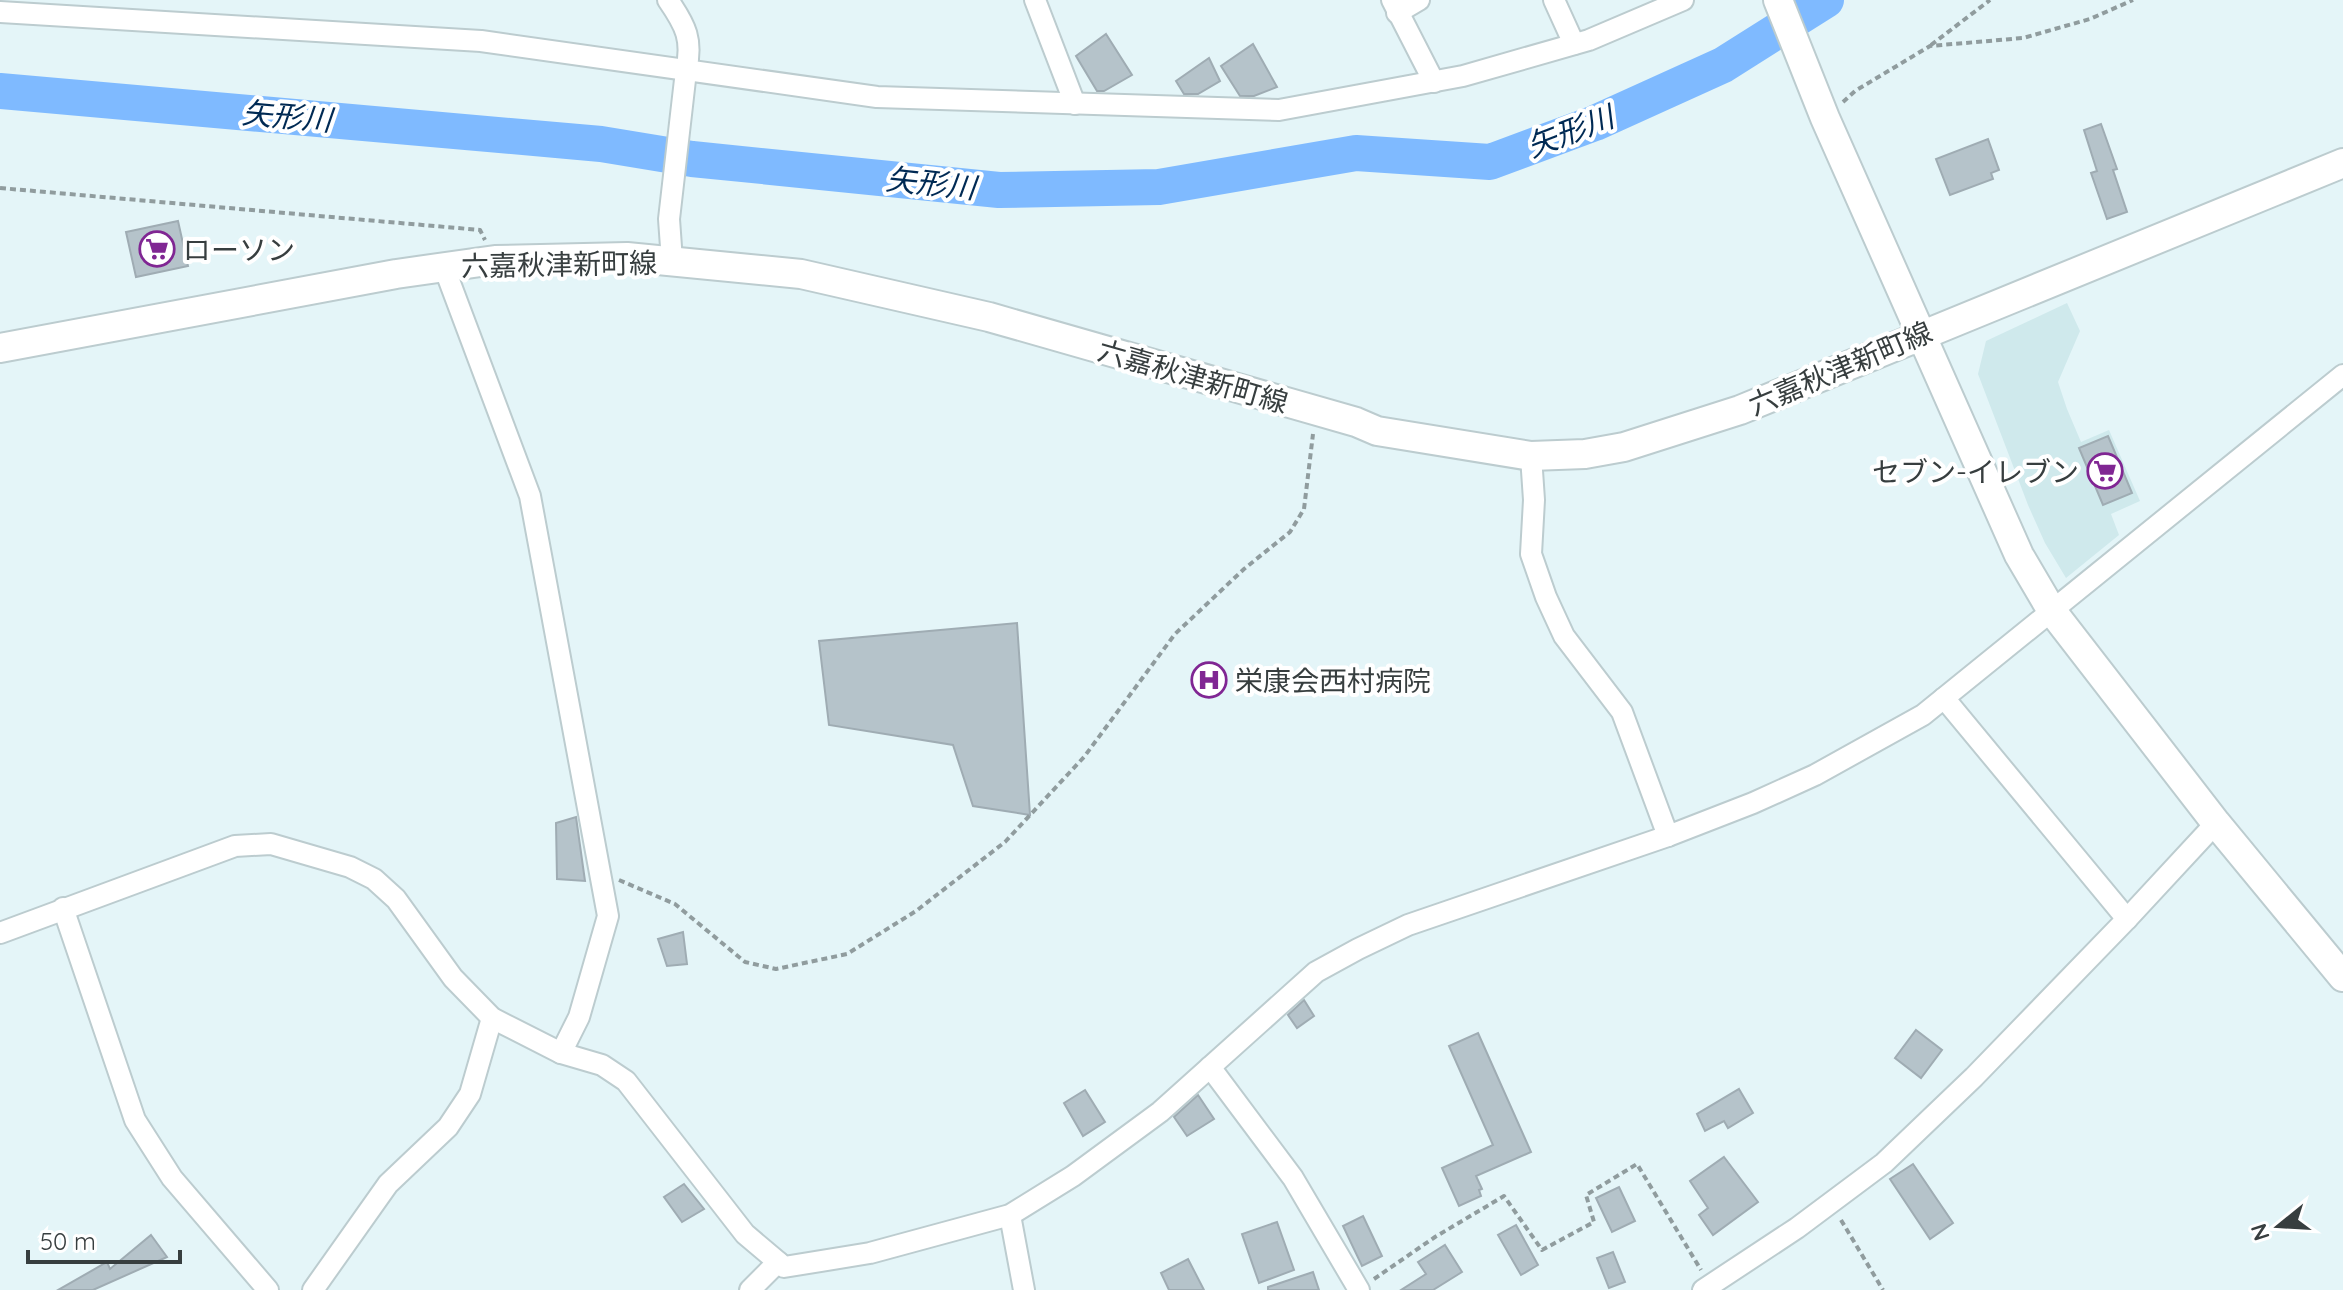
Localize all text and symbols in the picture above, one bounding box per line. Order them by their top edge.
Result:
water label: 矢形川 [241,93,336,139]
water label: 矢形川 [1521,96,1622,165]
water label: 矢形川 [884,159,981,207]
supermarket icon: ローソン [138,230,176,268]
place label: ローソン [183,232,295,267]
street label: 六嘉秋津新町線 [461,245,657,283]
street label: 六嘉秋津新町線 [1743,314,1937,422]
street label: 六嘉秋津新町線 [1094,332,1292,420]
supermarket icon: セブン-イレブン [2086,452,2124,490]
place label: セブン-イレブン [1872,454,2079,489]
hospital icon: 栄康会西村病院 [1190,661,1228,699]
place label: 栄康会西村病院 [1235,663,1431,698]
north arrow [2239,1186,2319,1266]
scale bar [28,1214,180,1264]
text: N [2244,1220,2276,1244]
text: 50 m [40,1226,96,1256]

